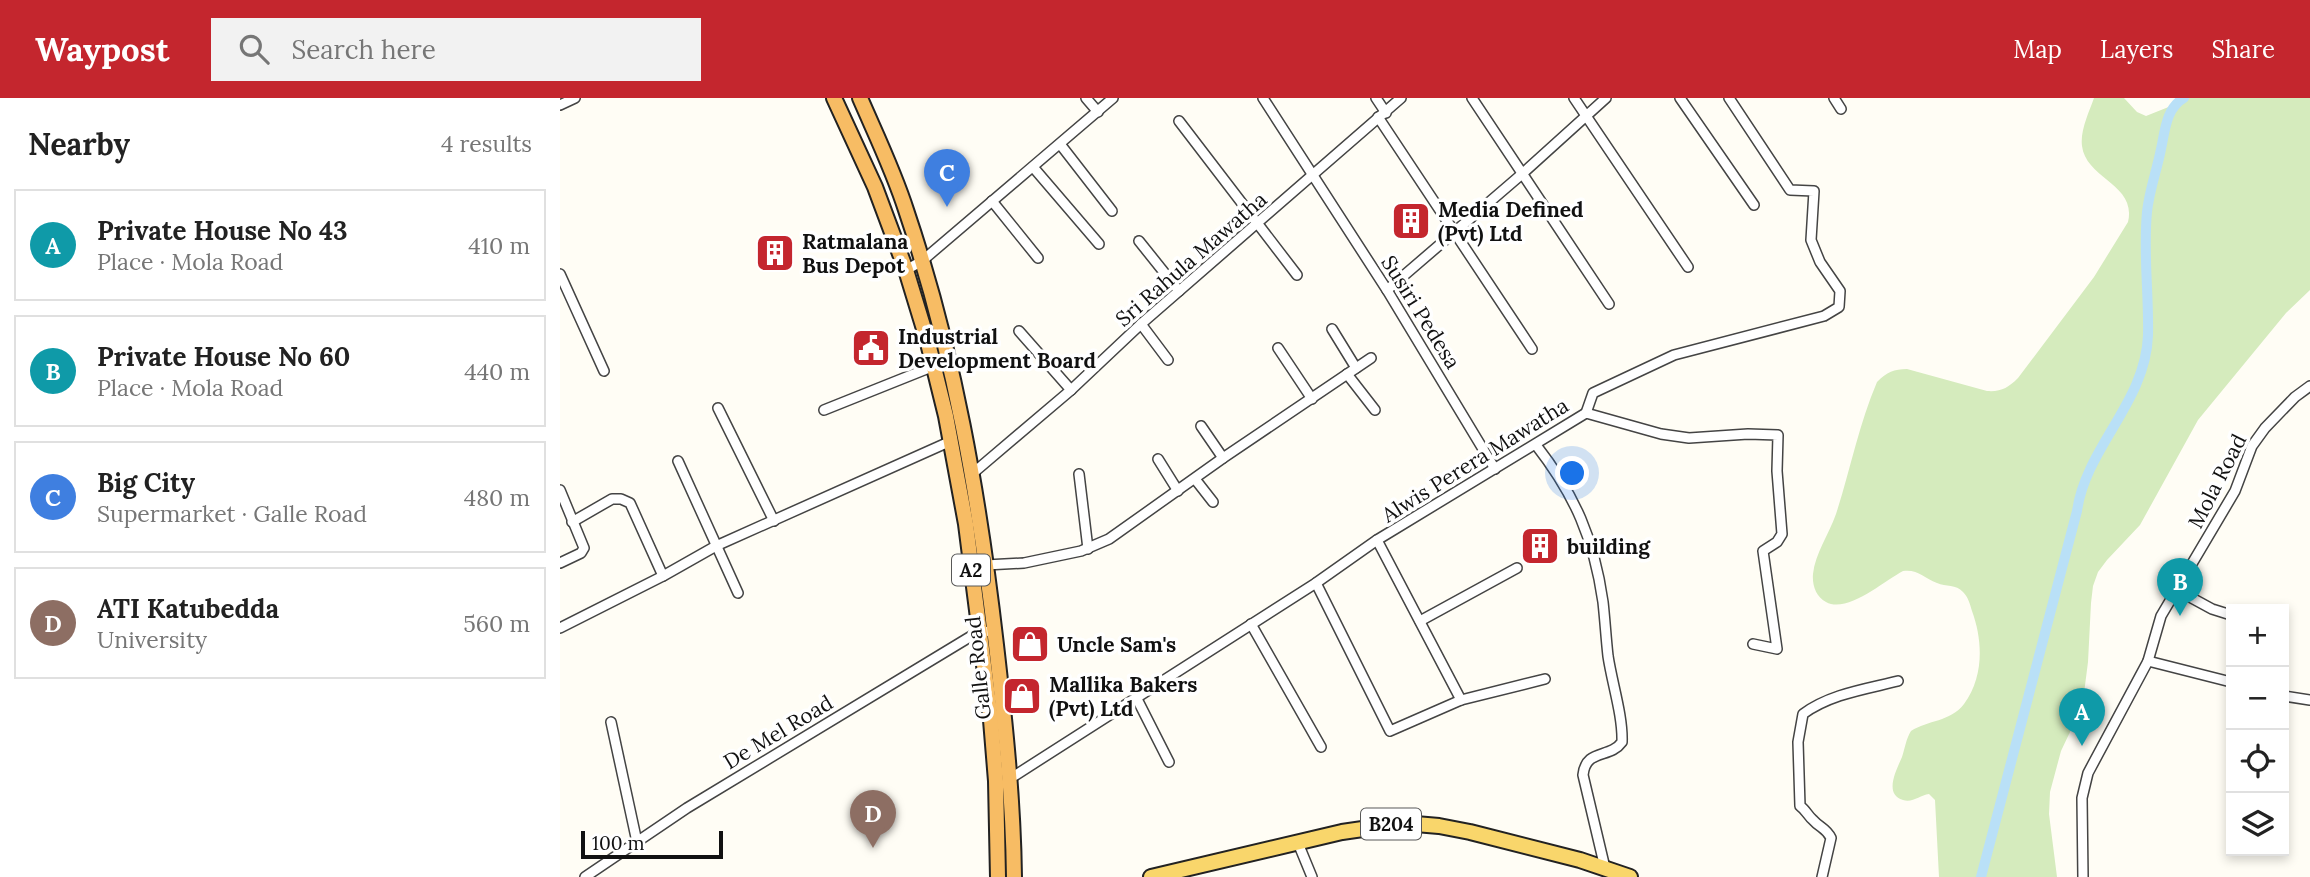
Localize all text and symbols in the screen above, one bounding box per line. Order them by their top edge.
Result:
search box [211,18,701,81]
text: Waypost [35,28,169,70]
icon: search [235,30,273,68]
text: Search here [291,33,436,66]
text: Map [2013,34,2062,65]
text: Layers [2100,34,2173,65]
text: Share [2211,34,2275,65]
text: Nearby [28,125,130,163]
text: 4 results [441,129,532,158]
pin: C [924,149,970,207]
street label: Sri Rahula Mawatha [1110,186,1272,332]
place label: Media Defined (Pvt) Ltd [1438,196,1584,247]
building icon: Media Defined (Pvt) Ltd [1390,200,1432,242]
text: Private House No 43 [97,214,348,247]
place label: Ratmalana Bus Depot [802,228,908,279]
text: A [45,231,61,260]
text: 410 m [468,231,530,260]
building icon: Ratmalana Bus Depot [754,232,796,274]
text: Place · Mola Road [97,247,283,276]
street label: Susiri Pedesa [1375,250,1467,374]
place label: Industrial Development Board [898,323,1096,374]
public building icon: Industrial Development Board [850,327,892,369]
text: Private House No 60 [97,340,350,373]
text: B [45,357,61,386]
text: 440 m [464,357,530,386]
text: Place · Mola Road [97,373,283,402]
street label: Alwis Perera Mawatha [1376,392,1573,529]
street label: Mola Road [2182,429,2252,533]
your location [1555,456,1589,490]
text: Big City [97,466,195,499]
text: C [45,483,61,512]
text: 480 m [464,483,530,512]
text: Supermarket · Galle Road [97,499,367,528]
building icon: building [1519,525,1561,567]
place label: building [1566,533,1651,560]
road number: A2 [952,555,990,586]
pin: B [2157,558,2203,616]
text: ATI Katubedda [97,592,279,625]
map controls [2226,604,2289,856]
button: + [2226,604,2289,667]
text: D [44,609,62,638]
text: 560 m [463,609,530,638]
street label: Galle Road [959,615,997,721]
shop icon: Uncle Sam's [1009,623,1051,665]
text: University [97,625,207,654]
place label: Uncle Sam's [1057,631,1176,658]
button: − [2226,667,2289,730]
place label: Mallika Bakers (Pvt) Ltd [1049,671,1197,722]
shop icon: Mallika Bakers (Pvt) Ltd [1001,675,1043,717]
pin: A [2059,688,2105,746]
street label: De Mel Road [718,689,838,775]
button: locate [2226,730,2289,793]
pin: D [850,790,896,848]
button: layers [2226,793,2289,856]
road number: B204 [1361,808,1421,839]
scale bar [581,828,723,860]
text: 100 m [592,831,645,855]

